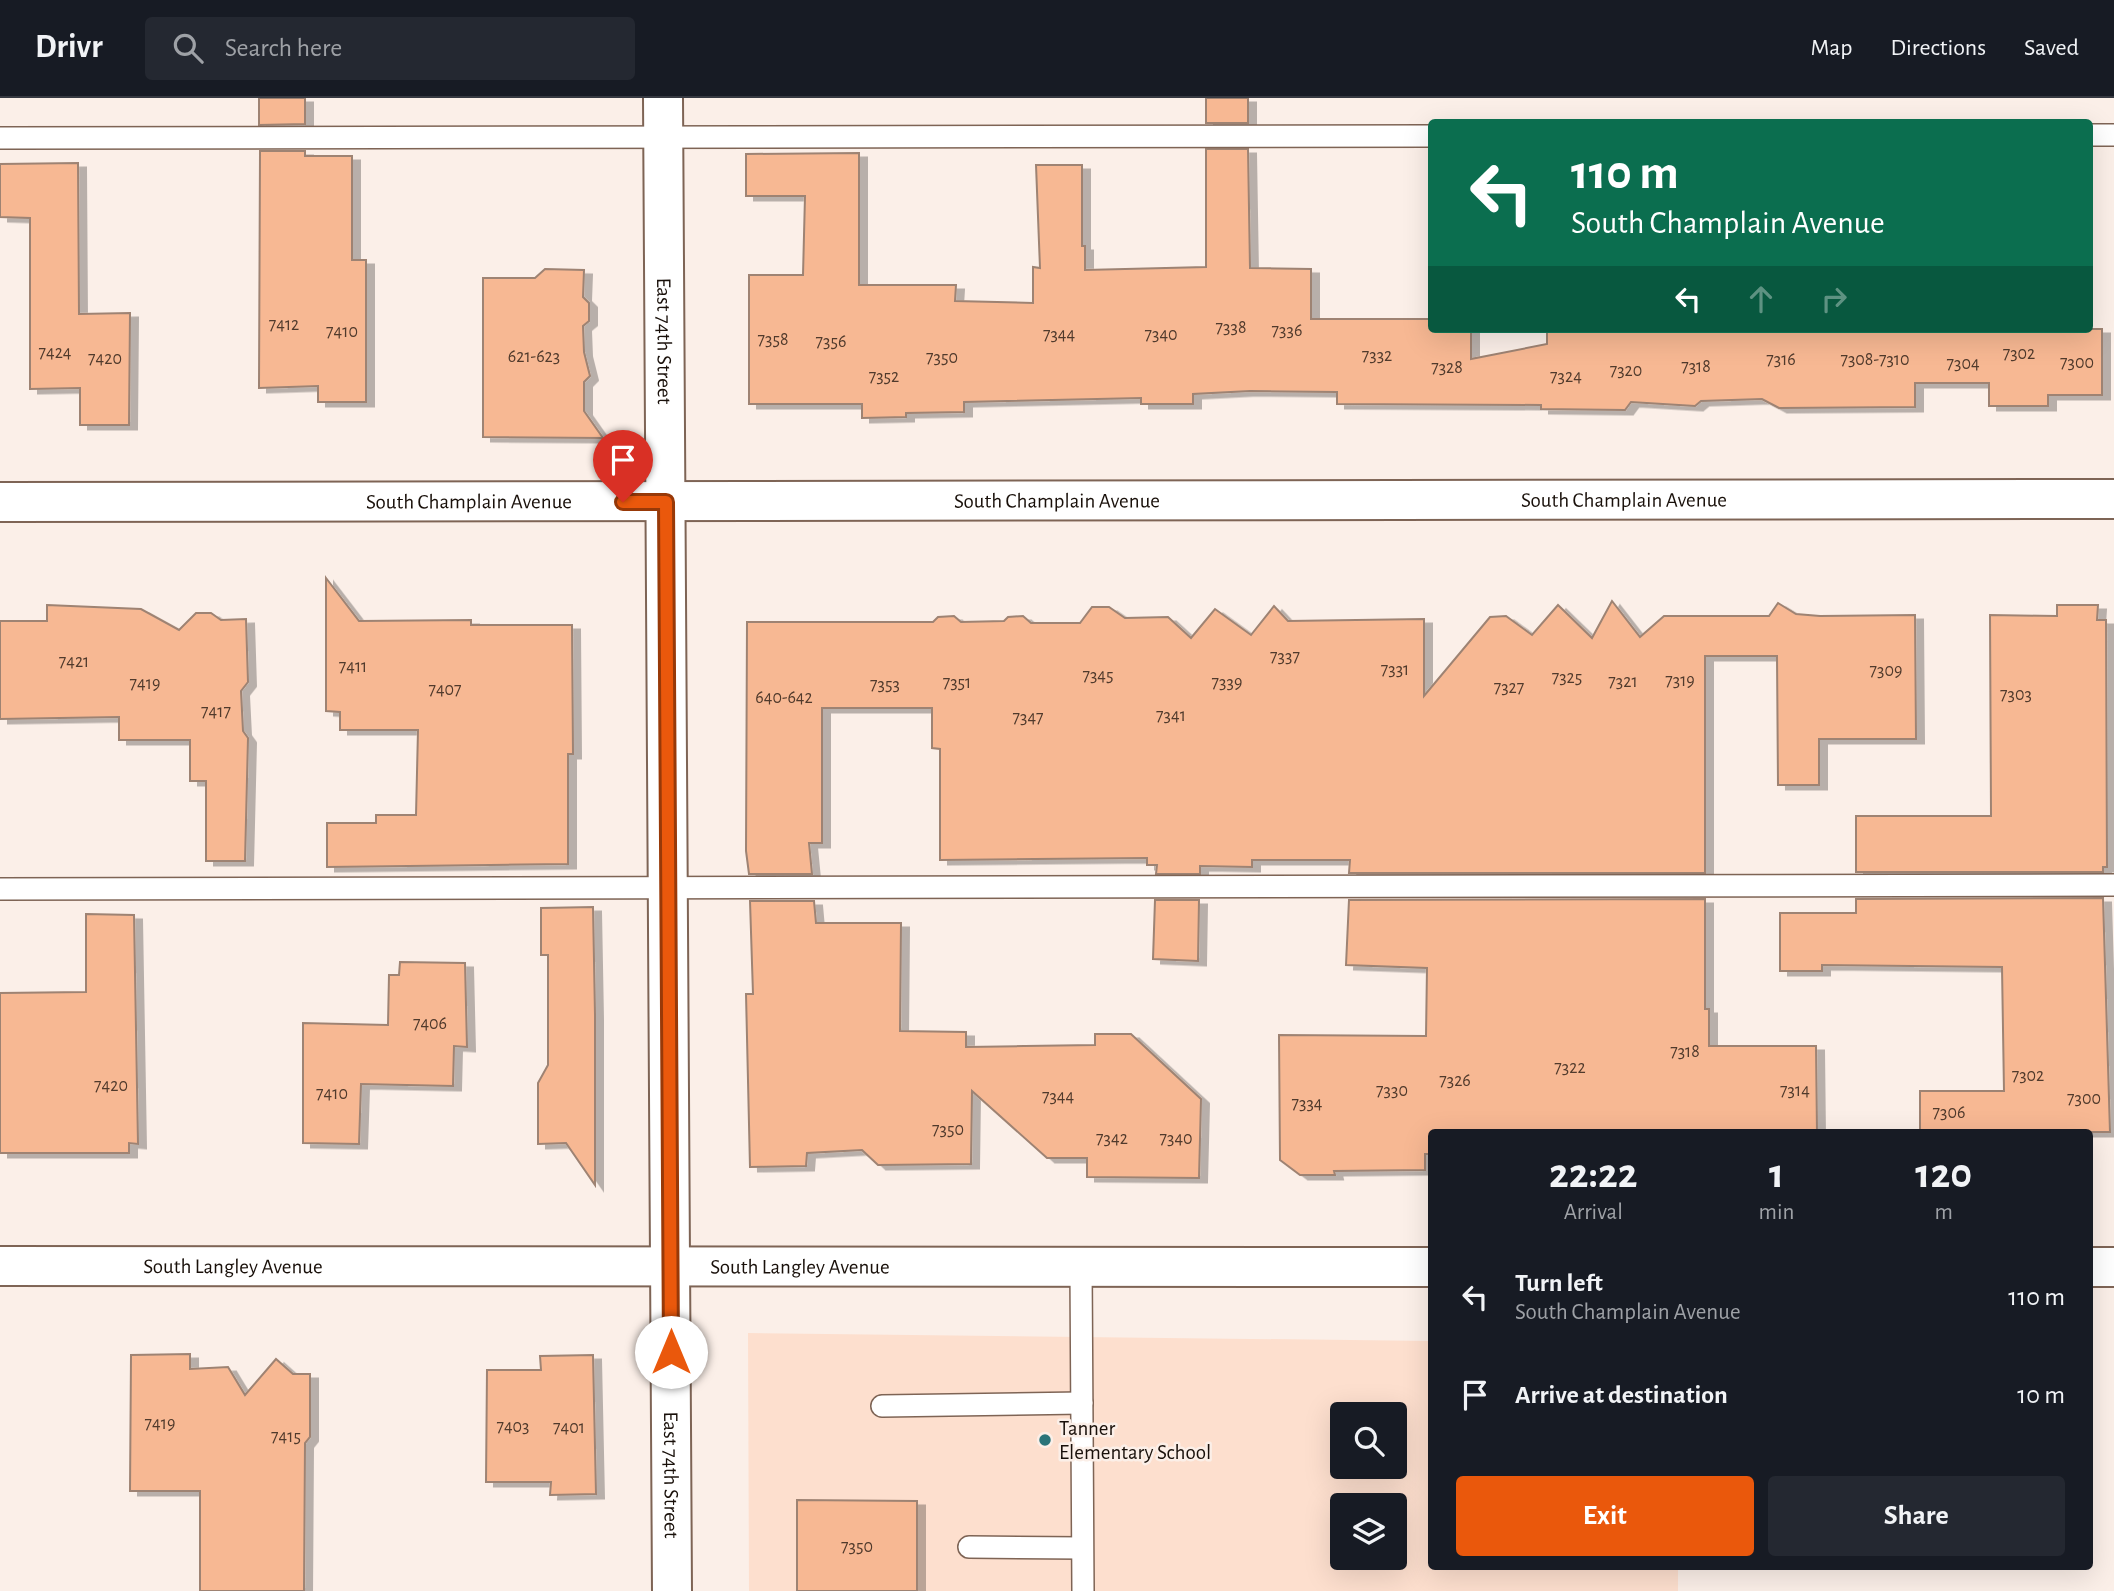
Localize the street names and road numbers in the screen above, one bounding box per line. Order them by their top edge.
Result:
street label: East 74th Street [653,278,675,405]
street label: South Champlain Avenue [954,490,1160,512]
street label: South Champlain Avenue [1521,490,1727,511]
street label: South Champlain Avenue [366,491,572,512]
street label: South Langley Avenue [143,1256,323,1277]
street label: South Langley Avenue [710,1256,890,1278]
street label: East 74th Street [660,1412,682,1539]

